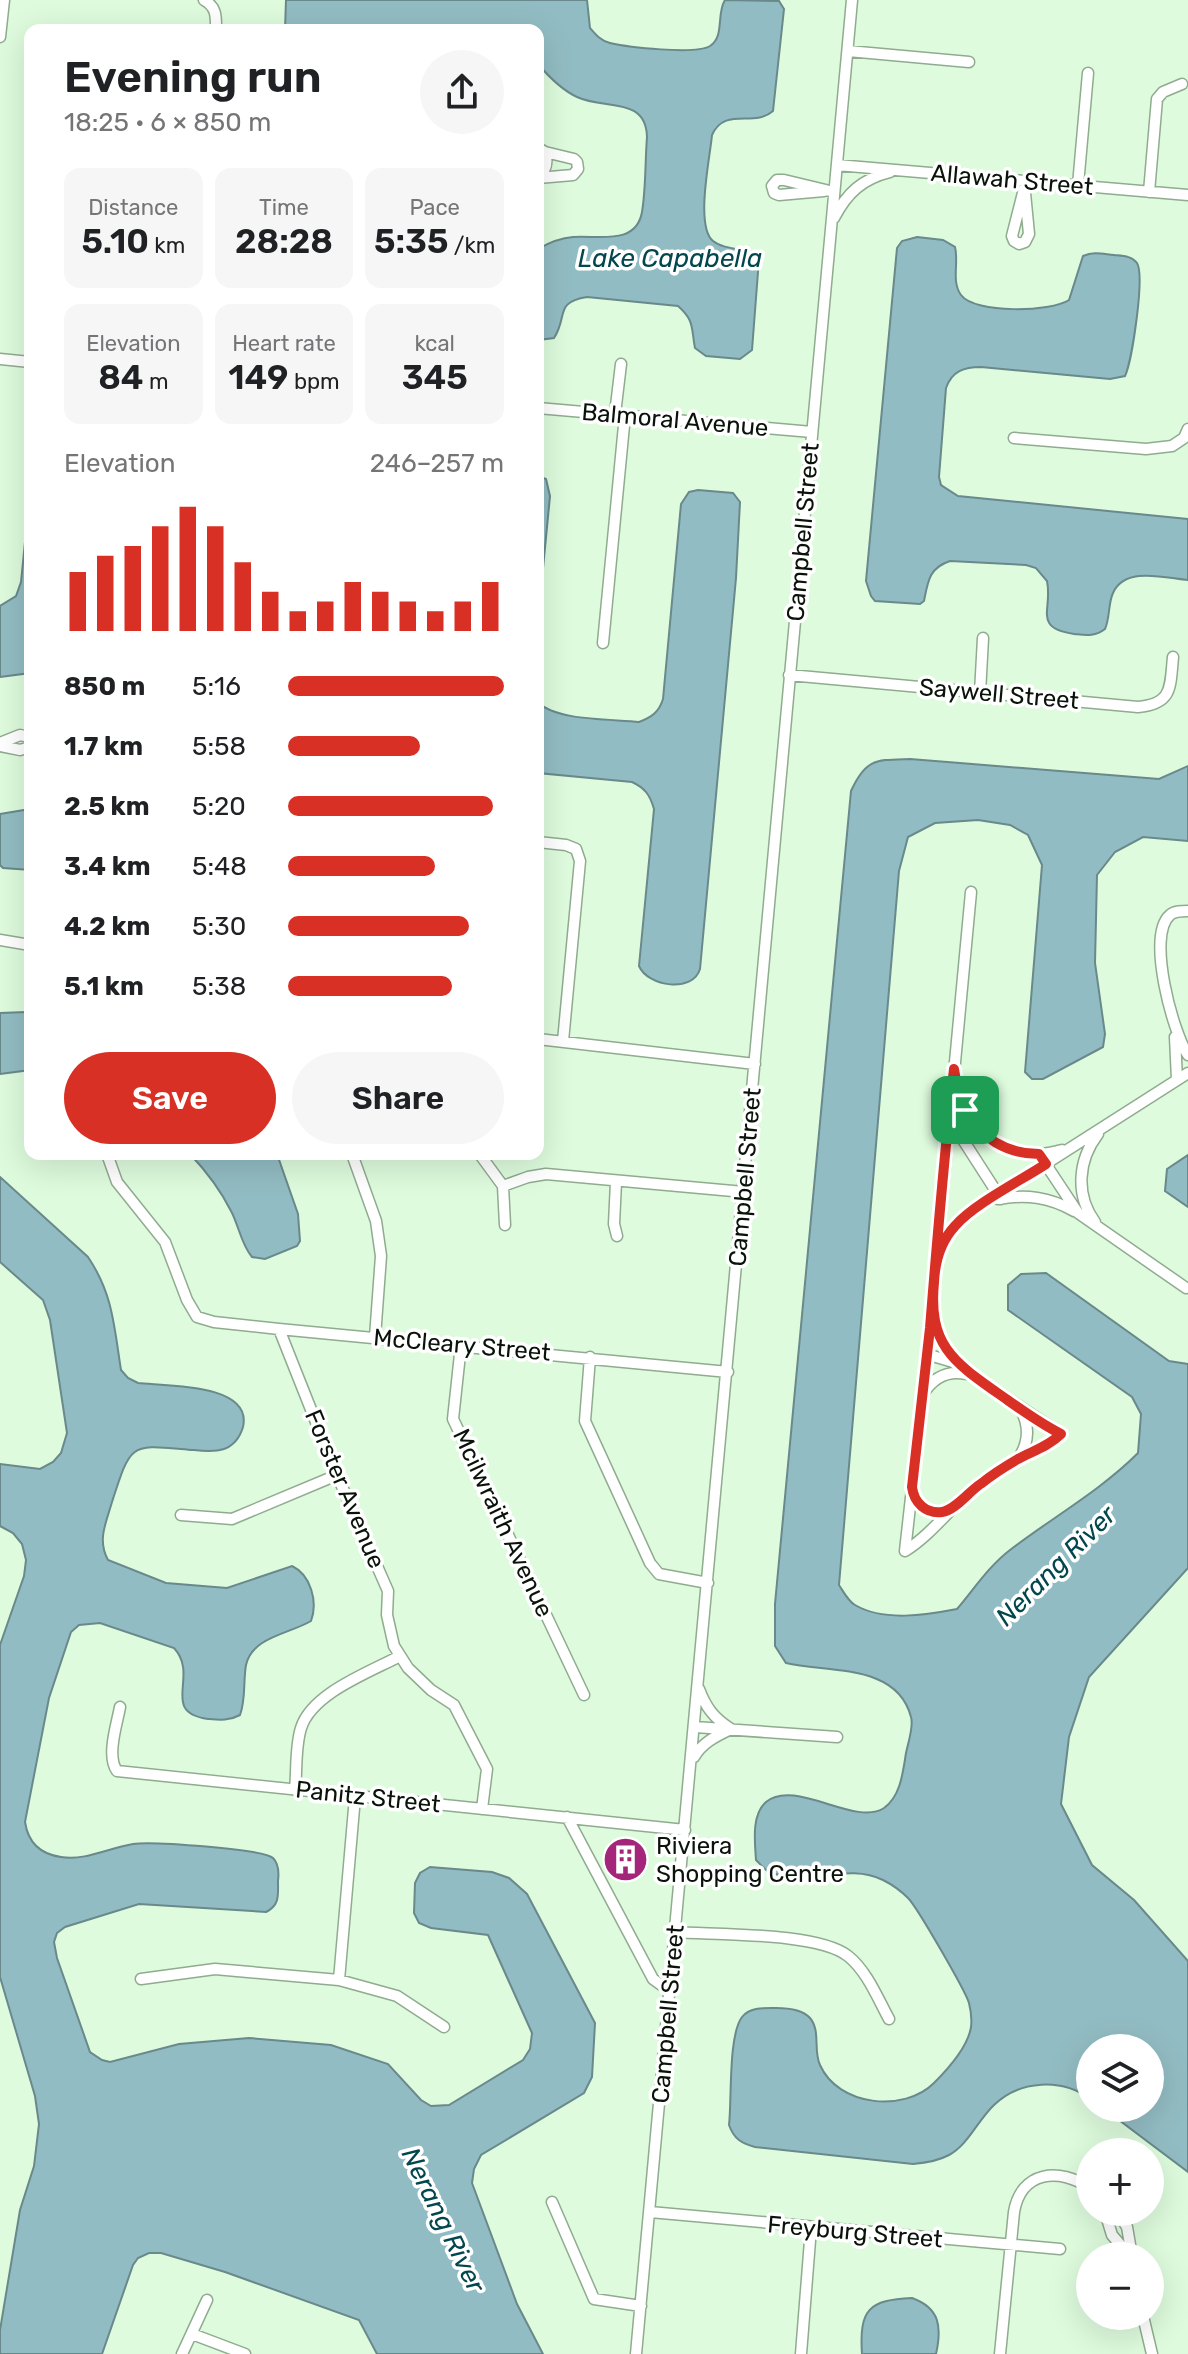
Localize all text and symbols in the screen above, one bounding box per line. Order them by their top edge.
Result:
button: share [420,50,504,134]
text: Evening run [64,51,322,103]
text: 18:25 · 6 × 850 m [64,107,271,138]
street label: Allawah Street [930,159,1094,201]
text: Distance [88,194,178,221]
text: Time [259,194,309,221]
text: Pace [409,194,460,221]
text: 5.10 [81,221,149,262]
text: 28:28 [235,221,333,262]
text: 5:35 [374,221,448,262]
text: km [149,232,185,259]
text: /km [448,232,495,259]
water label: Lake Capabella [578,243,762,274]
text: Elevation [86,330,180,357]
text: Heart rate [232,330,336,357]
text: kcal [414,330,455,357]
text: 84 [98,357,144,398]
text: 149 [228,357,289,398]
text: 345 [402,357,468,398]
text: m [144,368,168,395]
text: bpm [289,368,340,395]
street label: Balmoral Avenue [580,398,770,442]
street label: Campbell Street [781,441,825,623]
text: Elevation [64,448,175,479]
text: 246–257 m [370,448,504,479]
text: 850 m [64,671,145,702]
text: 5:16 [192,671,241,702]
street label: Saywell Street [918,673,1080,715]
text: 1.7 km [64,731,143,762]
text: 5:58 [192,731,246,762]
text: 2.5 km [64,791,150,822]
text: 5:20 [192,791,246,822]
text: 3.4 km [64,851,151,882]
text: 5:48 [192,851,247,882]
text: 4.2 km [64,911,150,942]
text: 5:30 [192,911,246,942]
text: 5.1 km [64,971,144,1002]
text: 5:38 [192,971,246,1002]
button: Save [64,1052,276,1144]
button: Share [292,1052,504,1144]
pin [931,1076,999,1144]
street label: Campbell Street [723,1086,767,1268]
icon: arrive [943,1088,987,1132]
street label: McCleary Street [372,1323,552,1367]
street label: Forster Avenue [299,1405,391,1573]
street label: Mcilwraith Avenue [447,1424,559,1622]
water label: Nerang River [989,1499,1123,1633]
street label: Panitz Street [294,1775,442,1819]
place label: Riviera Shopping Centre [656,1832,844,1888]
building icon: Riviera Shopping Centre [601,1836,649,1884]
street label: Campbell Street [646,1923,690,2105]
map controls [1076,2034,1164,2330]
button: layers [1076,2034,1164,2122]
button: + [1076,2138,1164,2226]
water label: Nerang River [395,2143,492,2298]
street label: Freyburg Street [766,2210,944,2254]
button: − [1076,2242,1164,2330]

